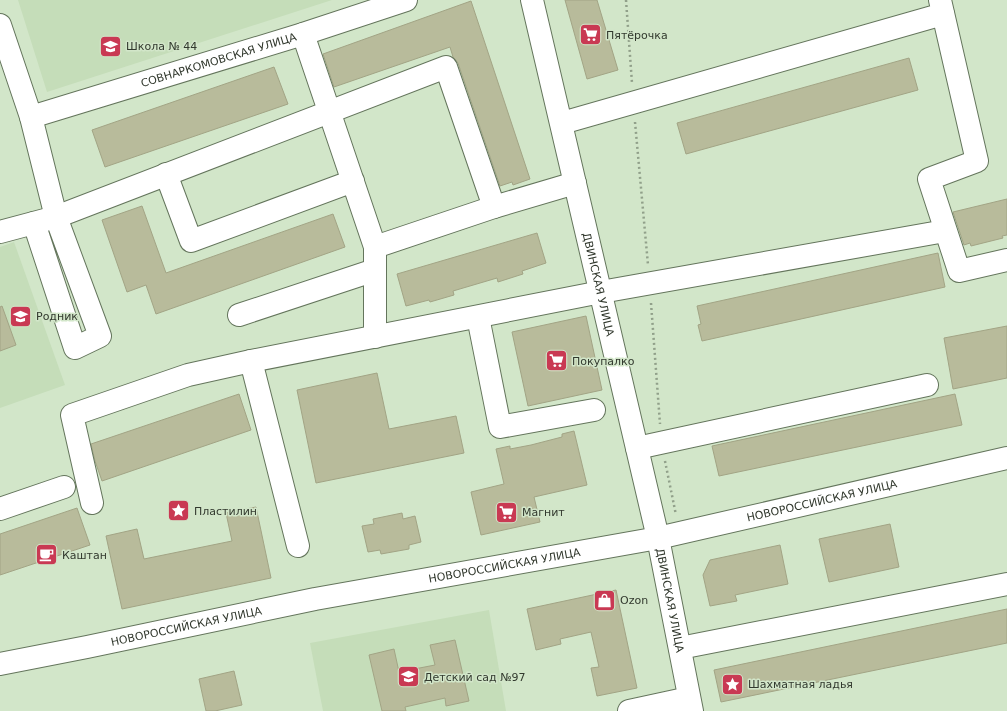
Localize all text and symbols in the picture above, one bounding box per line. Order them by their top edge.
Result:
supermarket icon: Пятёрочка [578,22,604,48]
place label: Пятёрочка [606,29,668,42]
street label: СОВНАРКОМОВСКАЯ УЛИЦА [139,30,298,90]
school or university icon: Школа № 44 [98,33,124,59]
place label: Школа № 44 [126,40,197,53]
street label: ДВИНСКАЯ УЛИЦА [580,231,617,338]
school or university icon: Родник [7,303,33,329]
place label: Родник [36,310,78,323]
supermarket icon: Покупалко [544,348,570,374]
place label: Покупалко [572,355,635,368]
street label: НОВОРОССИЙСКАЯ УЛИЦА [745,477,899,524]
place icon: Пластилин [165,498,191,524]
supermarket icon: Магнит [494,499,520,525]
place label: Пластилин [194,505,257,518]
place label: Магнит [522,506,565,519]
cafe icon: Каштан [33,542,59,568]
street label: НОВОРОССИЙСКАЯ УЛИЦА [428,545,582,585]
street label: ДВИНСКАЯ УЛИЦА [654,547,687,654]
place label: Каштан [62,549,107,562]
shop icon: Ozon [592,587,618,613]
place label: Ozon [620,594,648,607]
street label: НОВОРОССИЙСКАЯ УЛИЦА [110,604,263,648]
school or university icon: Детский сад №97 [395,664,421,690]
place label: Детский сад №97 [424,671,526,684]
place icon: Шахматная ладья [720,671,746,697]
place label: Шахматная ладья [748,678,853,691]

